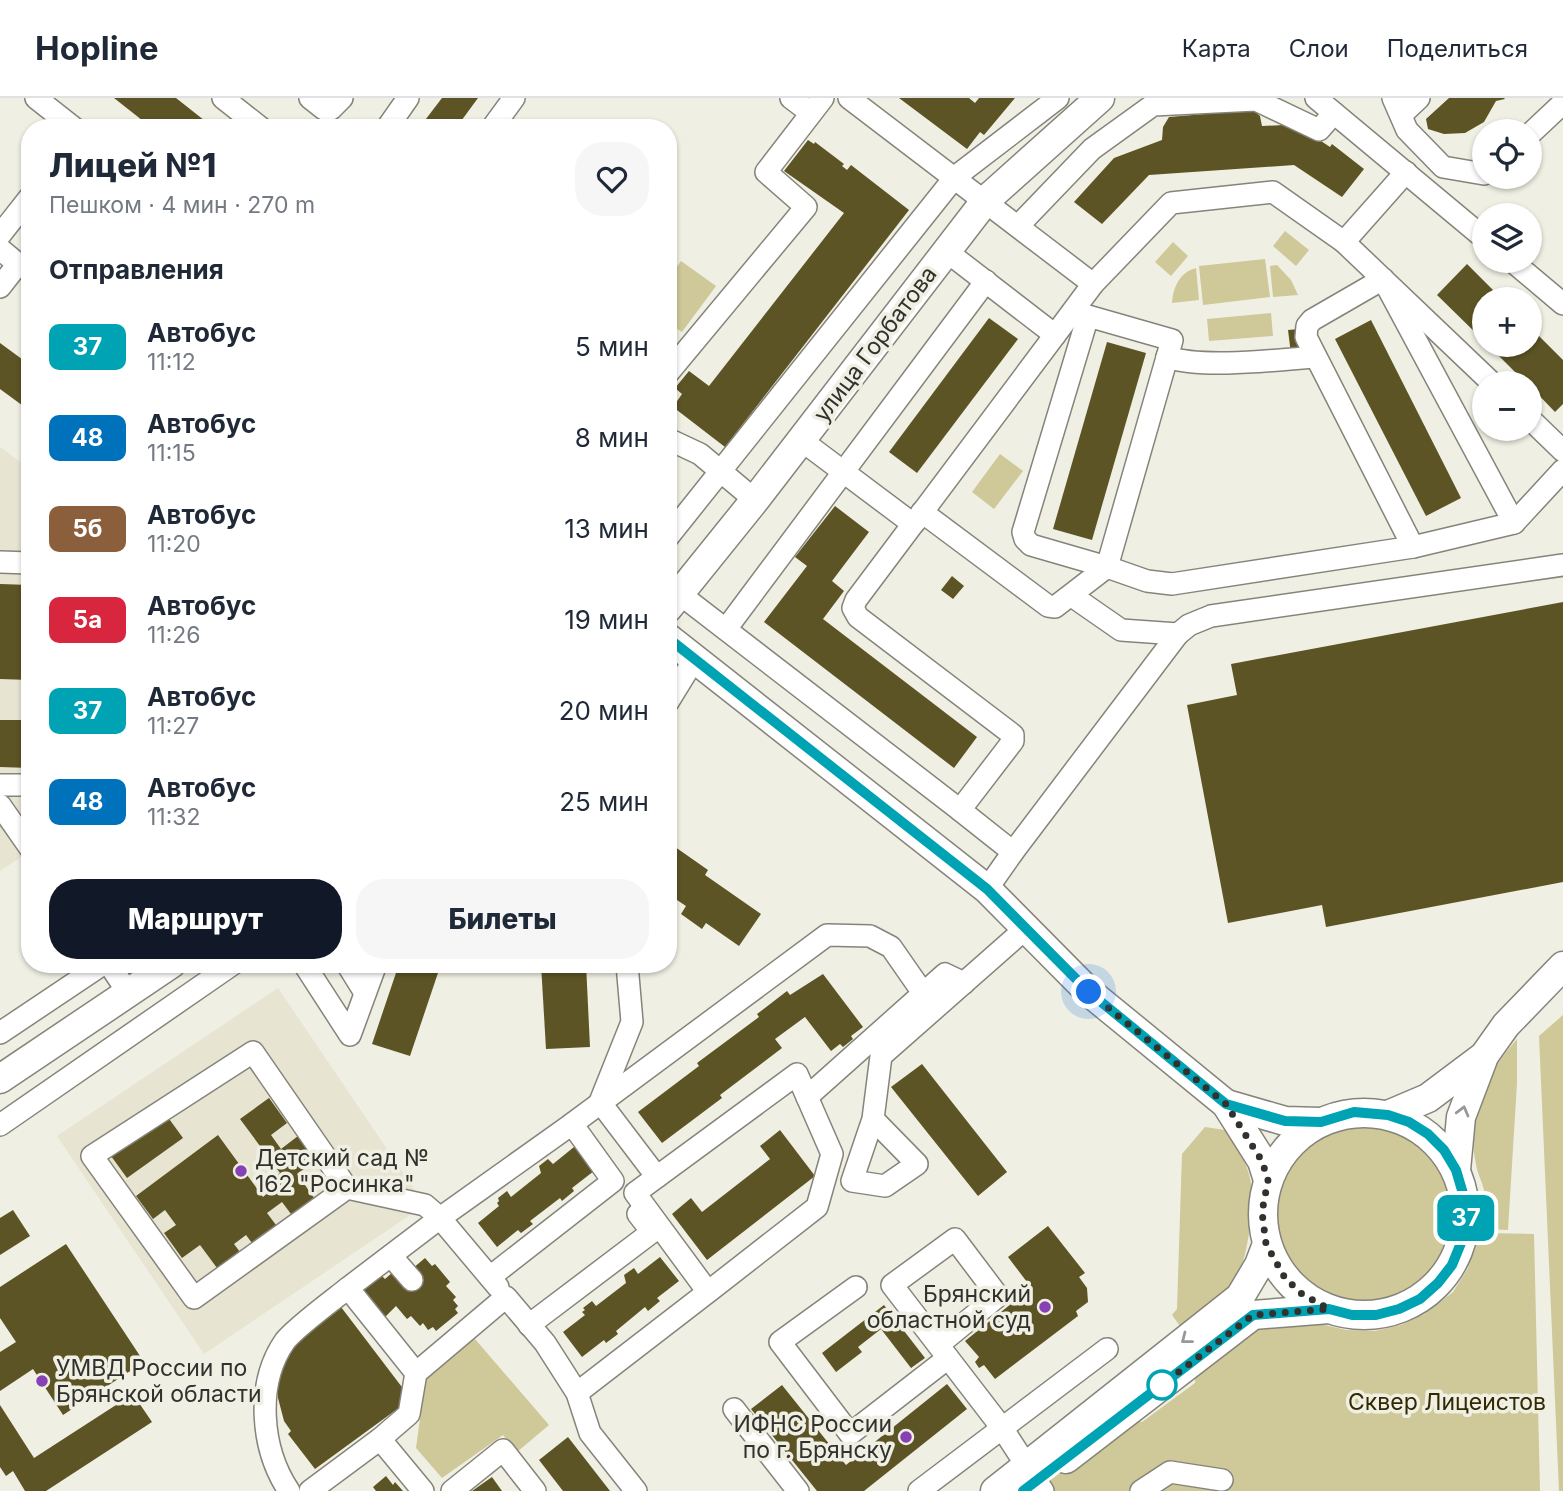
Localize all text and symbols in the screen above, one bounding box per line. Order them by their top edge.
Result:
text: Hopline [35,28,159,68]
text: Карта [1182,34,1251,63]
text: Слои [1289,34,1349,63]
text: Поделиться [1387,34,1528,63]
map controls [1472,119,1542,441]
button: locate [1472,119,1542,189]
button: heart [575,142,649,216]
text: Лицей №1 [49,145,216,185]
text: Пешком · 4 мин · 270 m [49,191,315,219]
button: layers [1472,203,1542,273]
text: Отправления [49,254,224,285]
street label: улица Горбатова [807,261,943,427]
button: + [1472,287,1542,357]
text: Автобус [147,317,256,348]
text: 5 мин [575,331,649,362]
text: 37 [73,332,102,361]
text: 11:12 [147,348,196,376]
button: − [1472,371,1542,441]
text: Автобус [147,408,256,439]
text: 8 мин [575,422,649,453]
text: 48 [72,423,103,452]
text: 11:15 [147,439,196,467]
text: Автобус [147,499,256,530]
text: 13 мин [564,513,649,544]
text: 5б [73,514,103,543]
text: 11:20 [147,530,201,558]
text: Автобус [147,590,256,621]
text: 19 мин [564,604,649,635]
text: 5а [73,605,102,634]
text: 11:26 [147,621,201,649]
text: Автобус [147,681,256,712]
text: 20 мин [559,695,649,726]
text: 37 [73,696,102,725]
text: 11:27 [147,712,199,740]
text: Автобус [147,772,256,803]
text: 25 мин [559,786,649,817]
text: 48 [72,787,103,816]
text: 11:32 [147,803,201,831]
button: Маршрут [49,879,342,959]
button: Билеты [356,879,649,959]
your location [1071,974,1106,1009]
one-way arrow [1455,1105,1469,1117]
place label: Детский сад № 162 "Росинка" [255,1144,429,1198]
marker: Детский сад № 162 "Росинка" [233,1163,249,1179]
line badge: 37 [1434,1195,1498,1241]
text: 37 [1451,1203,1481,1232]
place label: Брянский областной суд [867,1280,1031,1334]
marker: Брянский областной суд [1037,1299,1053,1315]
one-way arrow [1182,1331,1194,1344]
place label: УМВД России по Брянской области [56,1354,262,1408]
unlabelled marker [1147,1370,1177,1400]
marker: УМВД России по Брянской области [34,1373,50,1389]
park label: Сквер Лицеистов [1348,1388,1546,1416]
place label: ИФНС России по г. Брянску [733,1410,892,1464]
marker: ИФНС России по г. Брянску [898,1429,914,1445]

